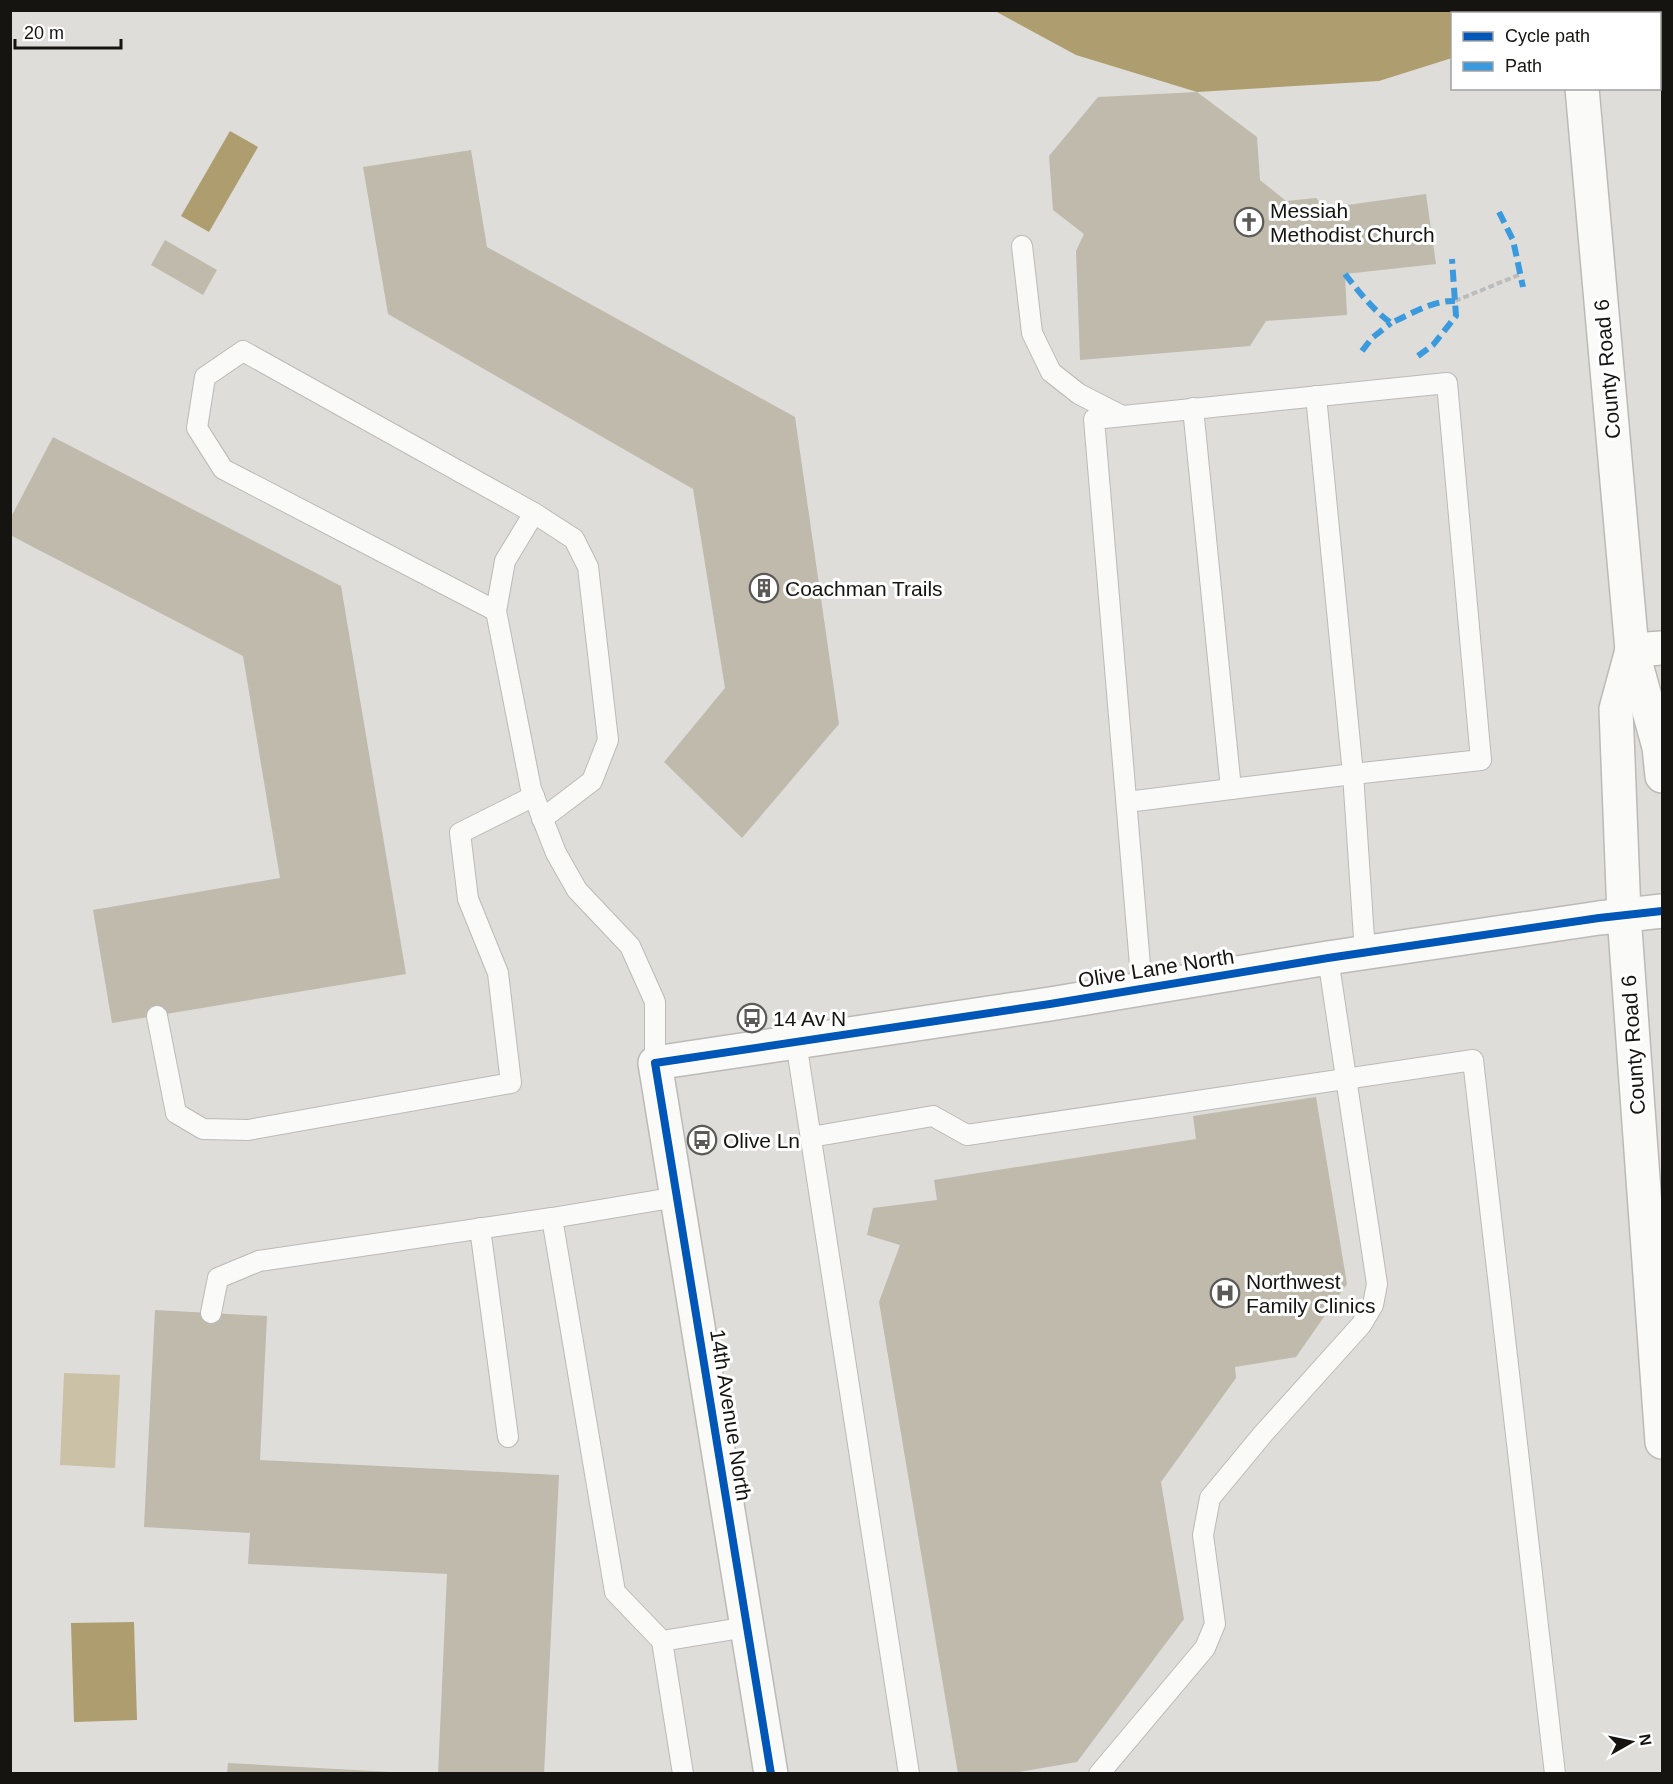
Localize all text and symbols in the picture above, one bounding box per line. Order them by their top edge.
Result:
scale bar [15,12,122,50]
legend [1451,12,1661,90]
text: 20 m [24,23,64,43]
text: Cycle path [1505,26,1590,46]
text: Path [1505,56,1542,76]
place label: Messiah Methodist Church [1270,199,1435,246]
church icon: Messiah Methodist Church [1233,206,1265,238]
street label: County Road 6 [1589,298,1625,440]
building icon: Coachman Trails [748,572,780,604]
place label: Coachman Trails [785,577,943,600]
street label: Olive Lane North [1076,944,1236,992]
street label: County Road 6 [1617,974,1649,1116]
bus stop icon: 14 Av N [736,1002,768,1034]
place label: 14 Av N [773,1007,846,1030]
bus stop icon: Olive Ln [686,1124,718,1156]
place label: Olive Ln [723,1129,800,1152]
place label: Northwest Family Clinics [1246,1270,1376,1317]
hospital icon: Northwest Family Clinics [1209,1277,1241,1309]
street label: 14th Avenue North [706,1327,756,1503]
north arrow [1601,1712,1661,1772]
text: N [1636,1733,1655,1747]

